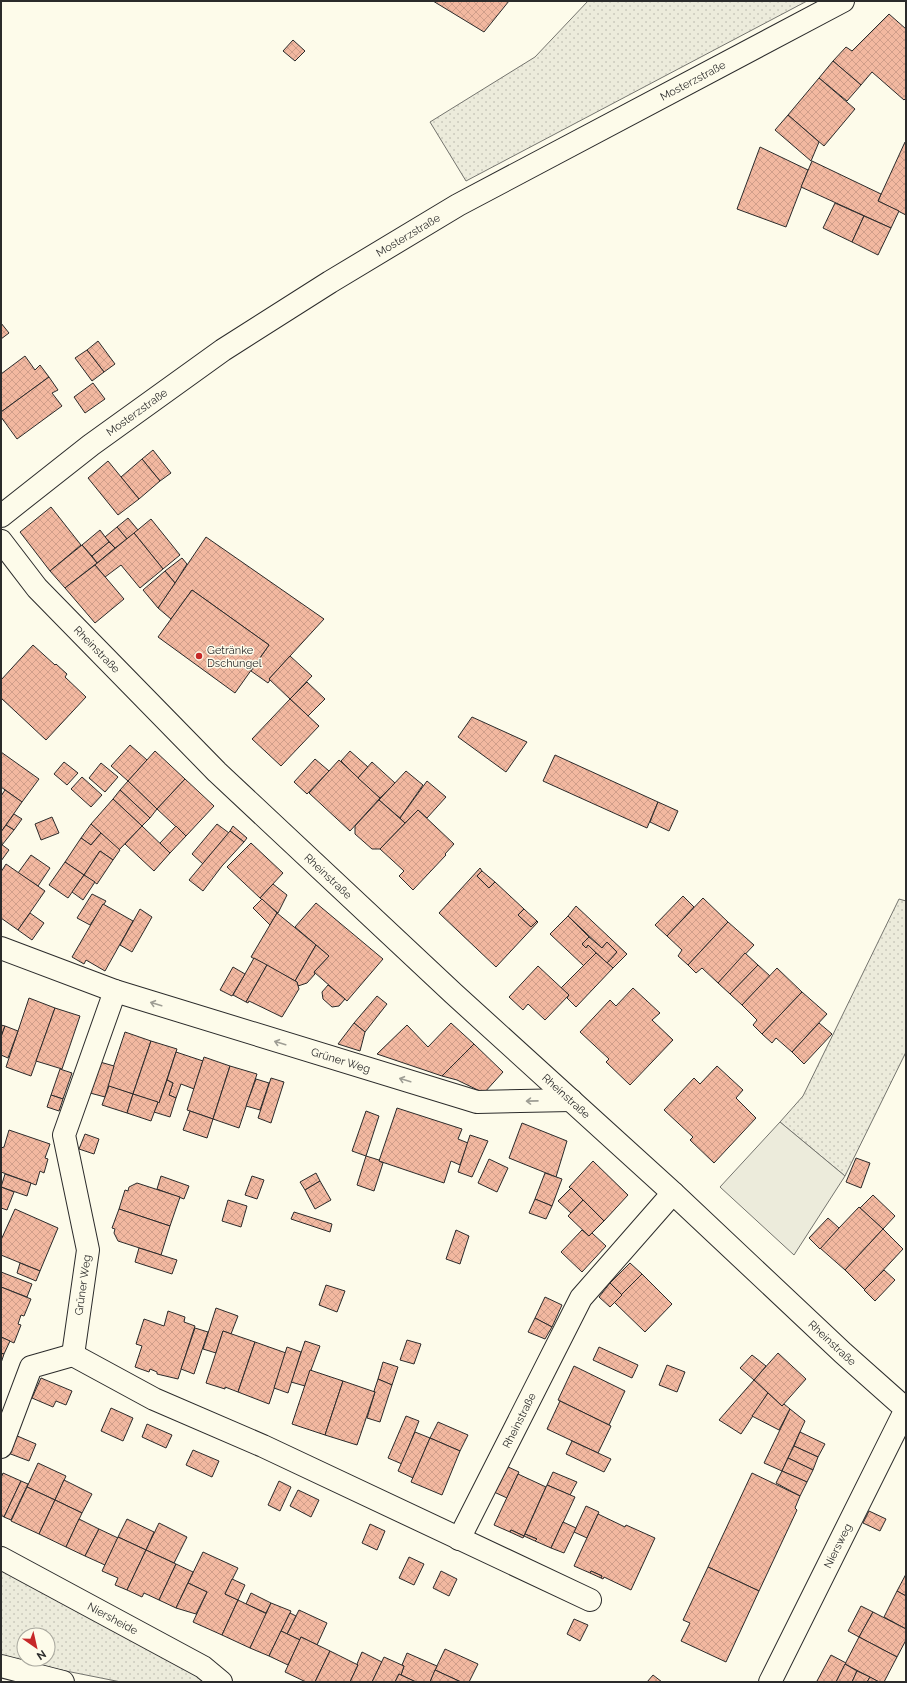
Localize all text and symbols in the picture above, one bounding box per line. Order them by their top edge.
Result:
street label: Mosterzstraße [658,58,728,103]
street label: Mosterzstraße [374,211,443,259]
street label: Mosterzstraße [104,385,170,438]
street label: Rheinstraße [71,623,123,676]
place label: Getränke Dschungel [207,644,262,670]
marker: Getränke Dschungel [194,651,204,661]
street label: Rheinstraße [302,851,355,902]
one-way arrow [150,1000,163,1007]
one-way arrow [275,1038,287,1046]
street label: Grüner Weg [310,1045,372,1075]
street label: Rheinstraße [540,1071,593,1121]
one-way arrow [399,1076,412,1083]
one-way arrow [526,1097,539,1105]
street label: Grüner Weg [72,1254,94,1316]
street label: Rheinstraße [806,1318,859,1368]
street label: Rheinstraße [500,1390,539,1450]
street label: Niersweg [821,1521,855,1571]
street label: Niersheide [85,1599,141,1637]
north arrow [16,1627,56,1667]
text: N [34,1647,48,1663]

